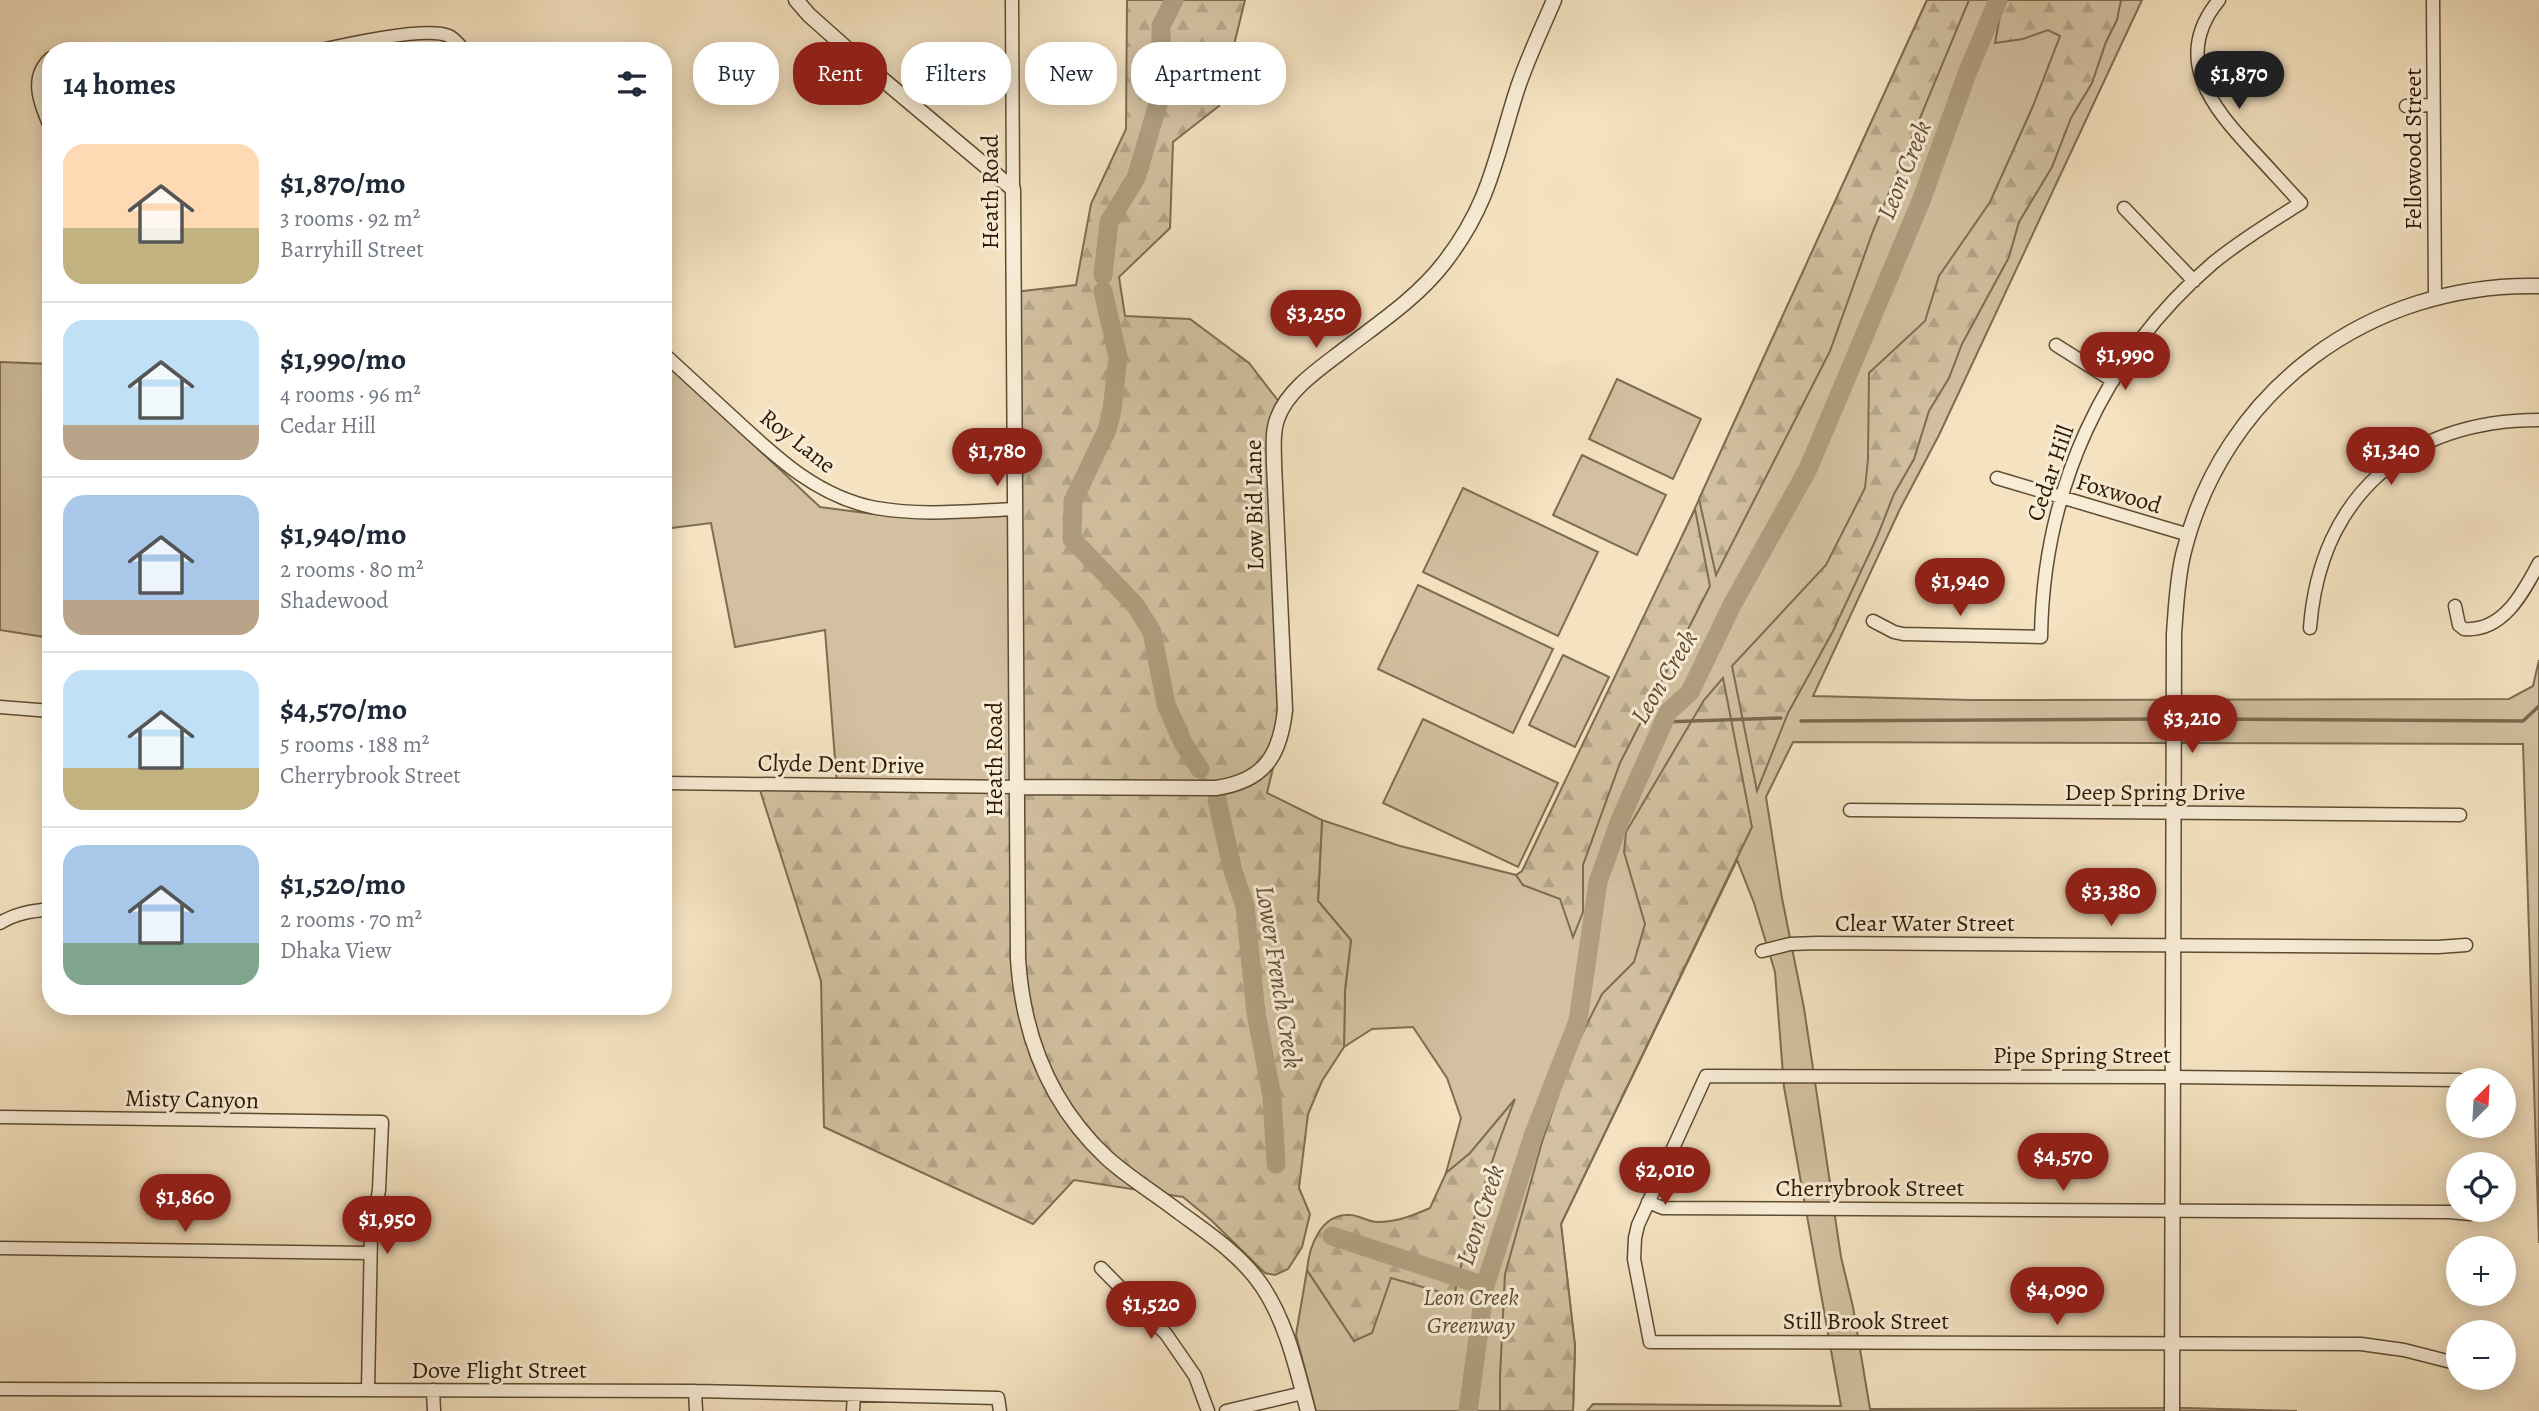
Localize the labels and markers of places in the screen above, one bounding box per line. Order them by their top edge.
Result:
pin: $1,870 [2182,52,2296,111]
pin: $3,250 [1259,290,1373,350]
pin: $1,990 [2068,332,2182,392]
pin: $1,780 [940,428,1054,488]
pin: $1,340 [2334,428,2448,487]
pin: $1,940 [1903,558,2017,618]
pin: $3,210 [2135,696,2249,755]
pin: $3,380 [2054,869,2168,928]
pin: $4,570 [2006,1134,2120,1193]
pin: $2,010 [1608,1148,1722,1207]
pin: $1,860 [128,1174,242,1234]
pin: $1,950 [330,1196,444,1256]
pin: $4,090 [2000,1268,2114,1327]
pin: $1,520 [1094,1282,1208,1341]

